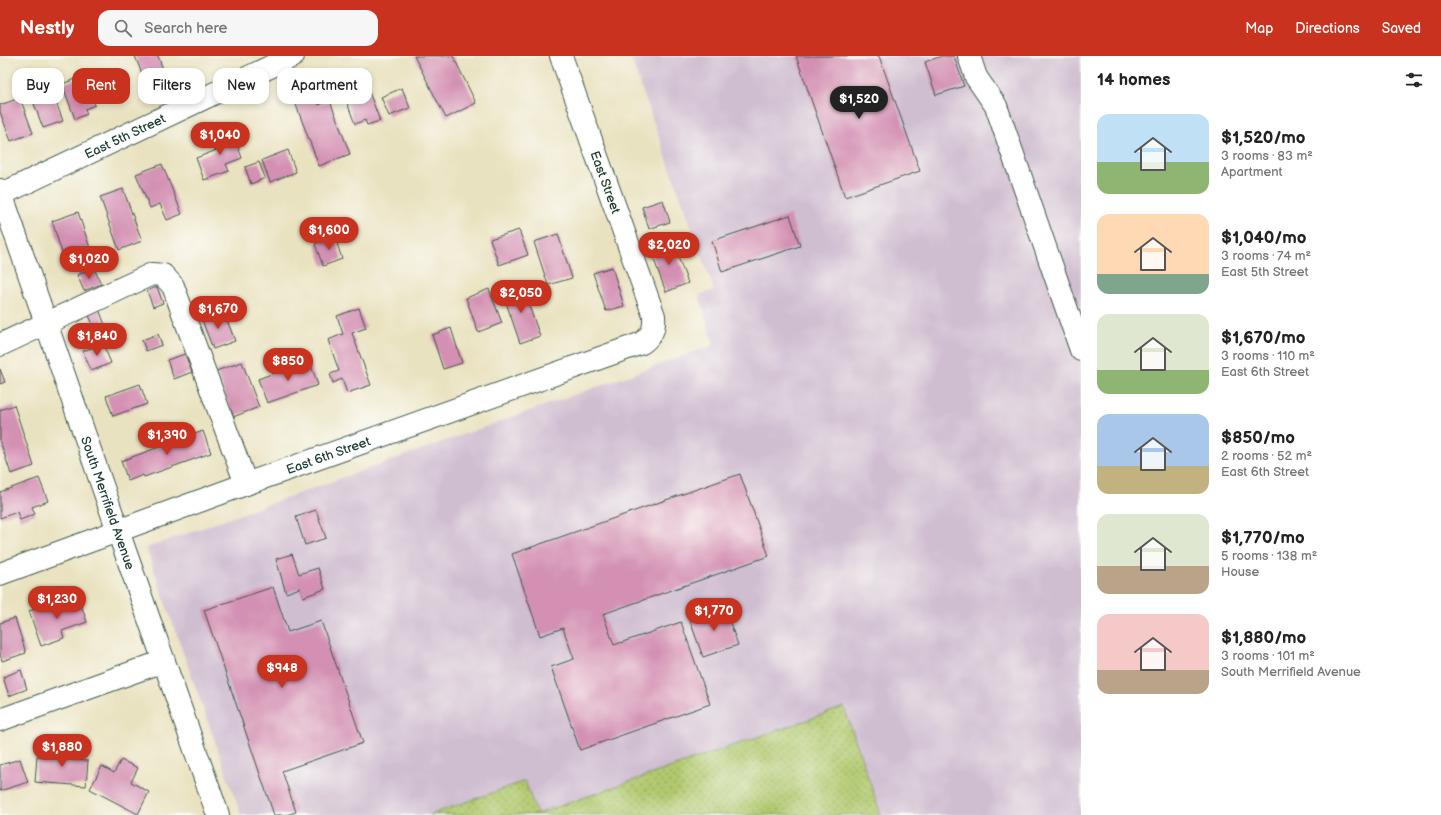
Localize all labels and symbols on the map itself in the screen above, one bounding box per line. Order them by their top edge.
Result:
pin: $1,520 [826,86,892,120]
street label: East 5th Street [82,111,168,163]
pin: $1,040 [187,122,253,156]
street label: East Street [586,149,624,216]
pin: $1,600 [296,217,362,251]
pin: $2,020 [636,232,702,266]
pin: $1,020 [56,246,122,280]
pin: $2,050 [488,280,554,314]
pin: $1,670 [185,296,251,330]
pin: $1,840 [64,323,130,357]
pin: $850 [264,348,312,382]
pin: $1,390 [134,422,200,456]
street label: East 6th Street [284,433,373,478]
street label: South Merrifield Avenue [77,434,138,572]
pin: $1,230 [24,586,90,620]
pin: $1,770 [681,598,747,632]
pin: $948 [258,655,306,689]
pin: $1,880 [29,734,95,768]

